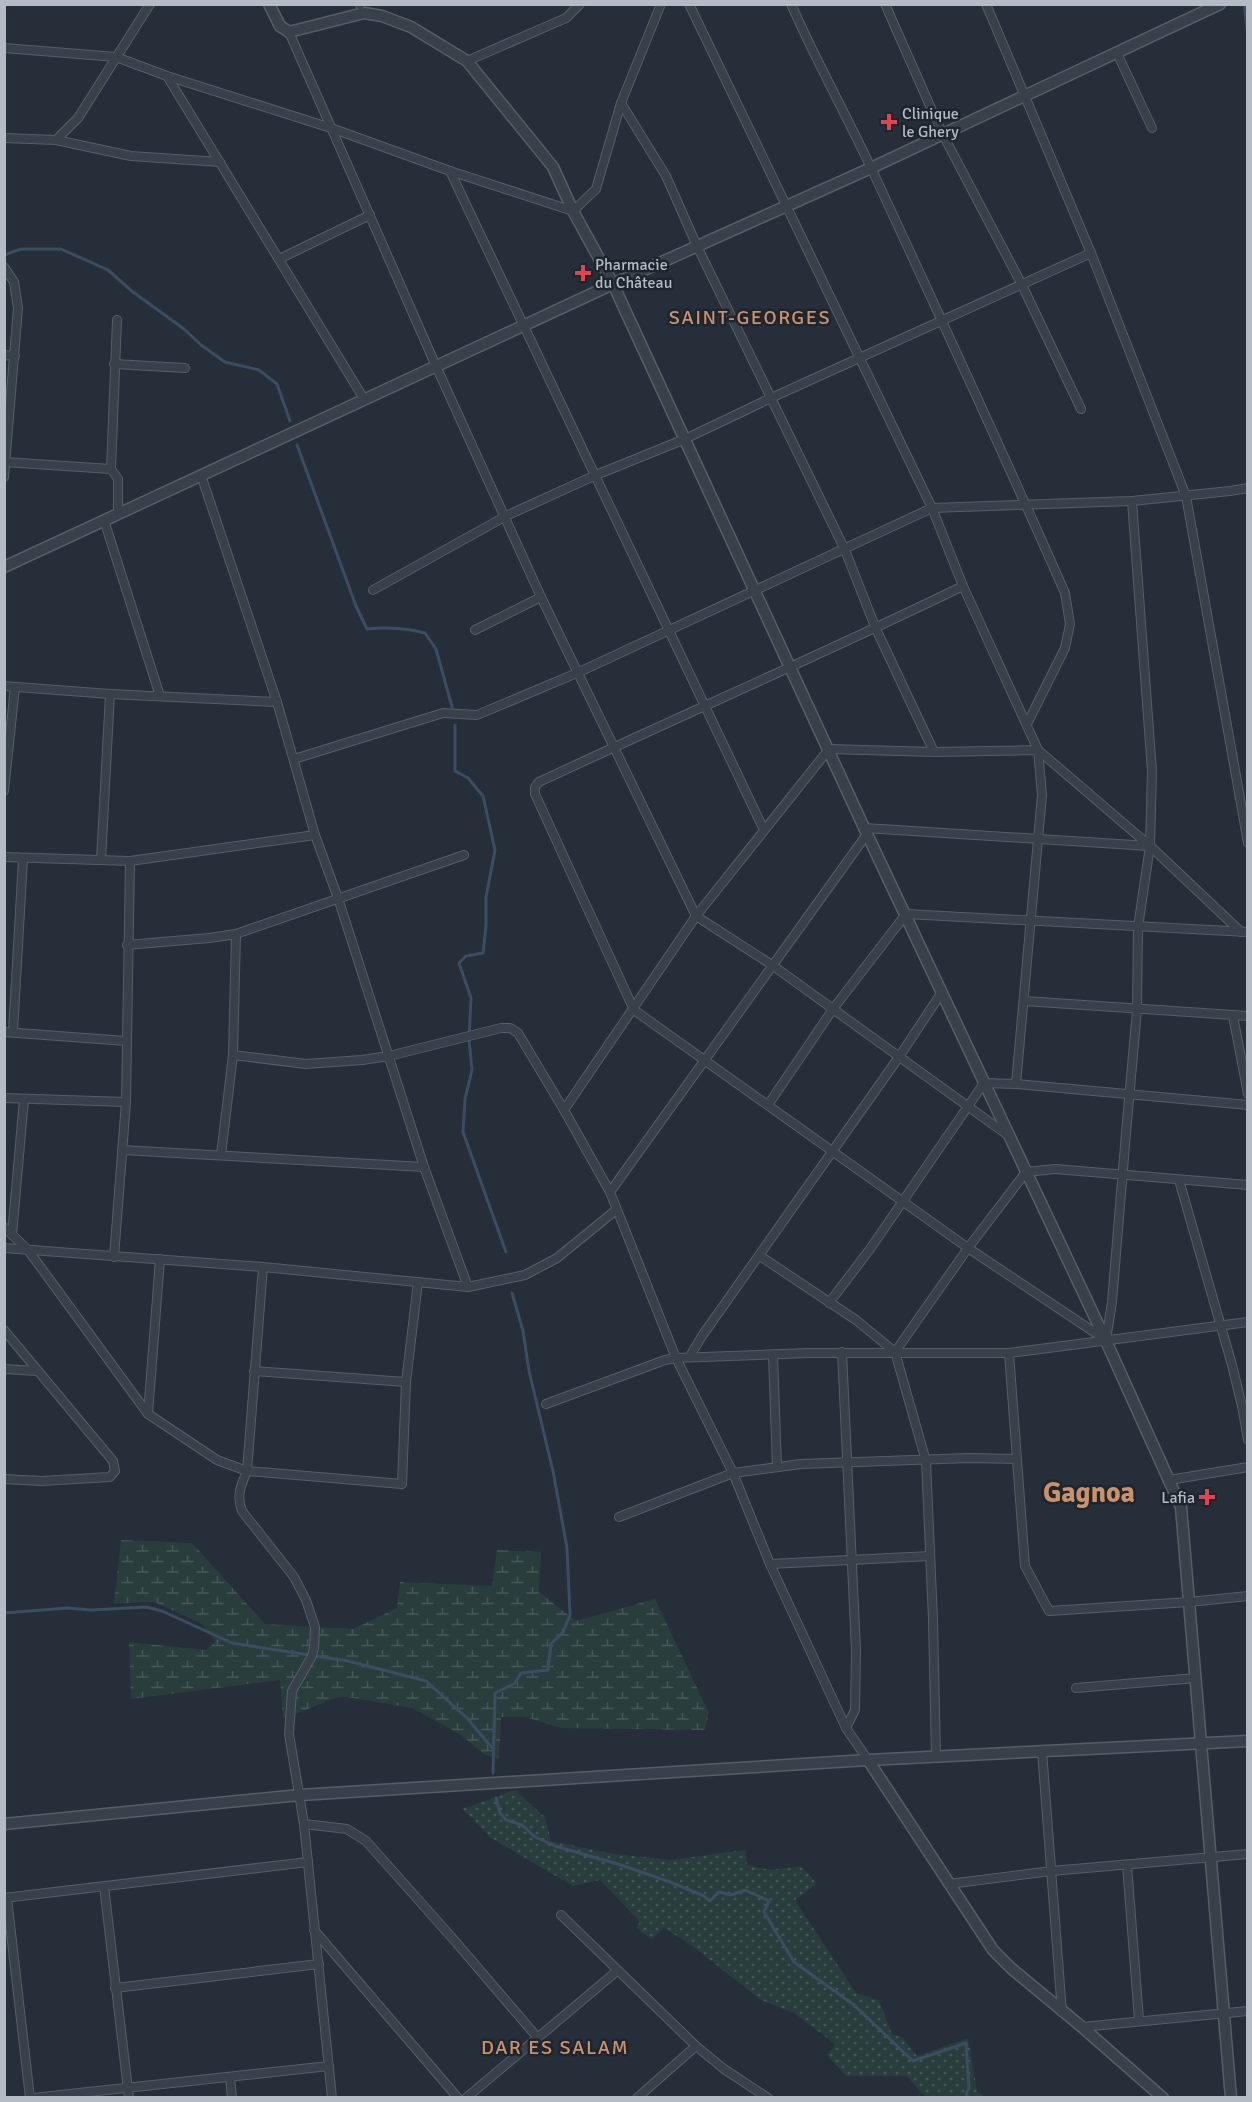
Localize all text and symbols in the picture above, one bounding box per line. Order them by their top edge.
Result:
place label: Clinique le Ghery [902,104,959,142]
marker: Clinique le Ghery [880,113,898,131]
place label: Pharmacie du Château [595,255,672,293]
marker: Pharmacie du Château [576,266,590,280]
district label: SAINT-GEORGES [669,305,831,330]
district label: Gagnoa [1043,1476,1135,1510]
place label: Lafia [1161,1488,1195,1508]
marker: Lafia [1200,1490,1214,1504]
district label: DAR ES SALAM [481,2035,629,2060]

